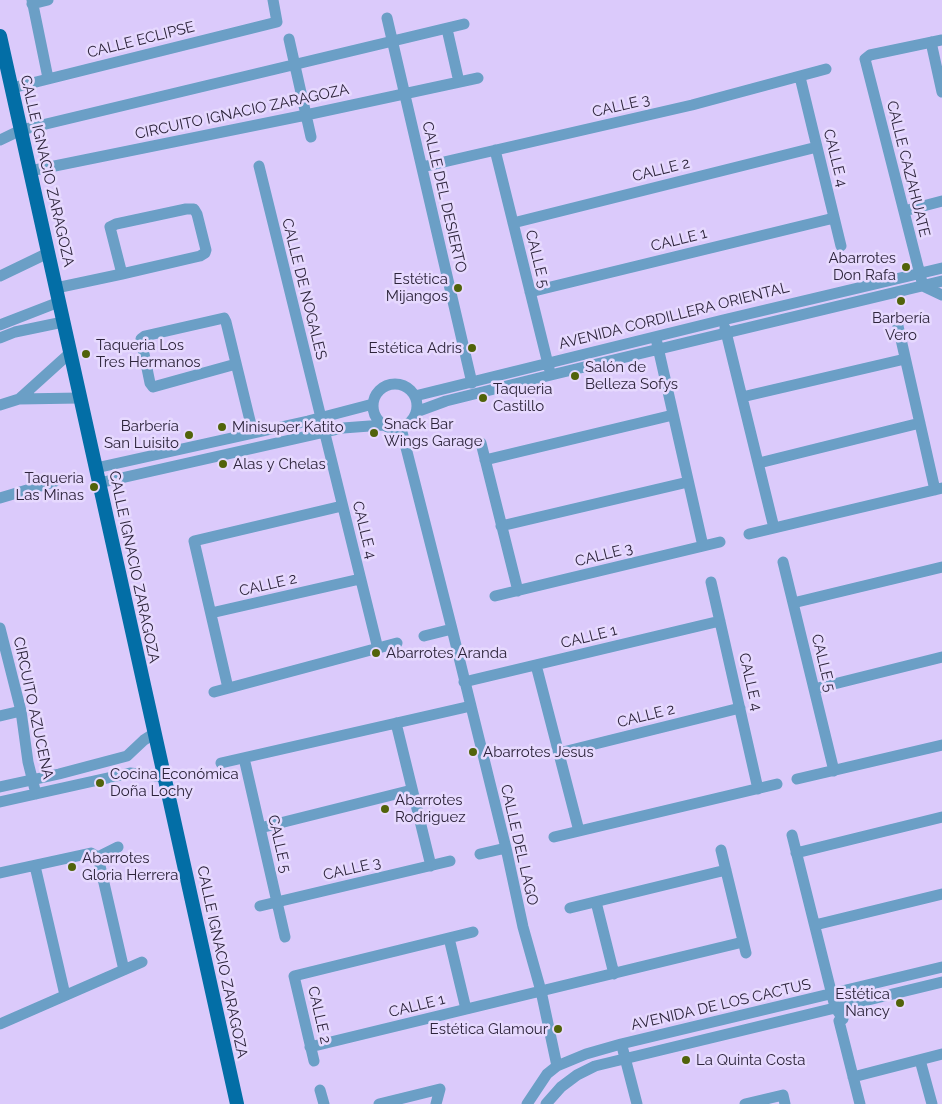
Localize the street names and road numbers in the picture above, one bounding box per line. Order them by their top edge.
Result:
street label: CALLE ECLIPSE [85,18,197,62]
street label: CALLE IGNACIO ZARAGOZA [16,73,78,269]
street label: CIRCUITO IGNACIO ZARAGOZA [133,81,351,143]
street label: CALLE 3 [590,91,652,121]
street label: CALLE CAZAHUATE [882,99,934,239]
street label: CALLE DEL DESIERTO [418,120,470,274]
street label: CALLE 4 [819,127,851,189]
street label: CALLE 2 [630,154,692,186]
street label: CALLE DE NOGALES [278,216,330,362]
street label: CALLE 1 [649,224,709,256]
street label: CALLE 5 [521,228,553,290]
street label: AVENIDA CORDILLERA ORIENTAL [557,279,791,353]
street label: CALLE IGNACIO ZARAGOZA [105,469,163,665]
street label: CALLE 4 [348,499,380,561]
street label: CALLE 3 [573,539,635,571]
street label: CALLE 2 [237,570,299,600]
street label: CALLE 1 [559,621,619,653]
street label: CALLE 5 [807,632,839,694]
street label: CIRCUITO AZUCENA [9,635,57,781]
street label: CALLE 4 [735,651,765,713]
street label: CALLE 2 [615,700,677,732]
street label: CALLE DEL LAGO [496,783,542,907]
street label: CALLE 5 [264,813,294,875]
street label: CALLE 3 [321,854,383,884]
street label: CALLE IGNACIO ZARAGOZA [193,864,251,1060]
street label: AVENIDA DE LOS CACTUS [629,976,813,1034]
street label: CALLE 2 [304,984,334,1046]
street label: CALLE 1 [387,990,447,1022]

